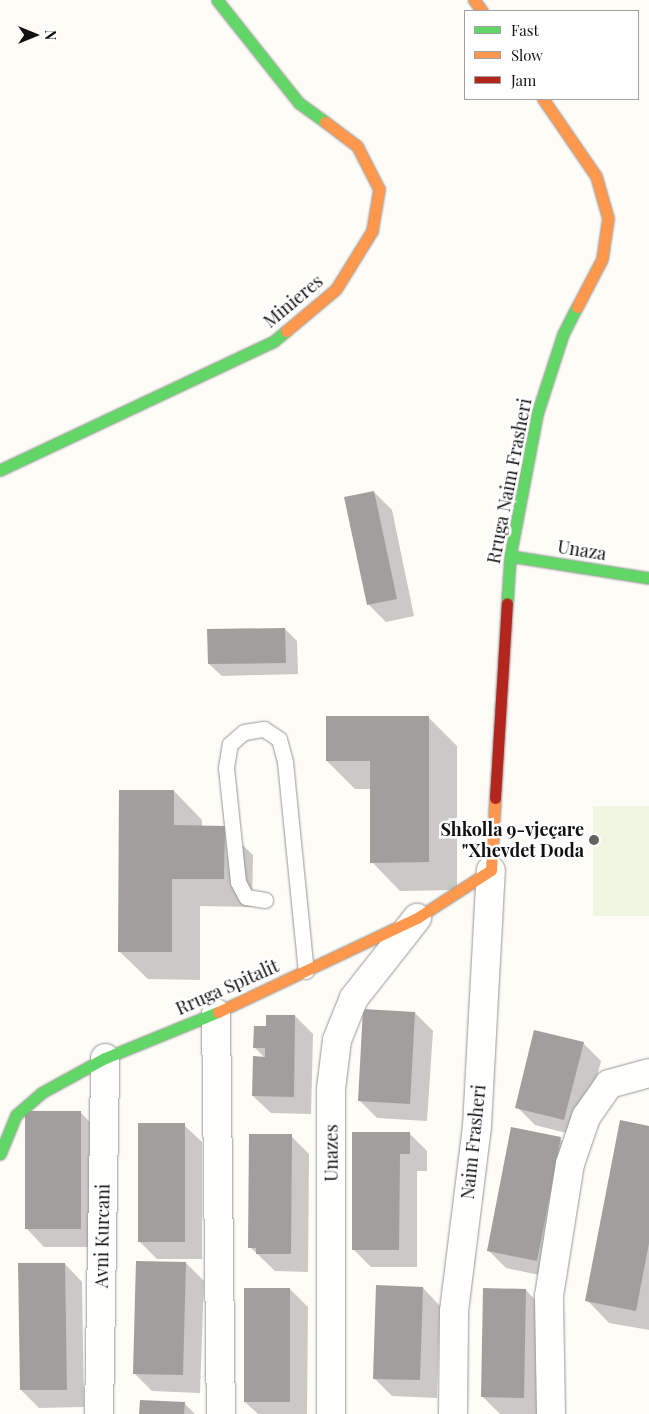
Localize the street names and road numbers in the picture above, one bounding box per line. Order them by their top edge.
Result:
street label: Minieres [259,270,327,332]
street label: Rruga Naim Frasheri [482,396,536,566]
street label: Unaza [556,535,608,565]
street label: Rruga Spitalit [172,955,282,1019]
street label: Naim Frasheri [456,1084,490,1200]
street label: Unazes [320,1124,342,1182]
street label: Avni Kurcani [90,1184,114,1288]

